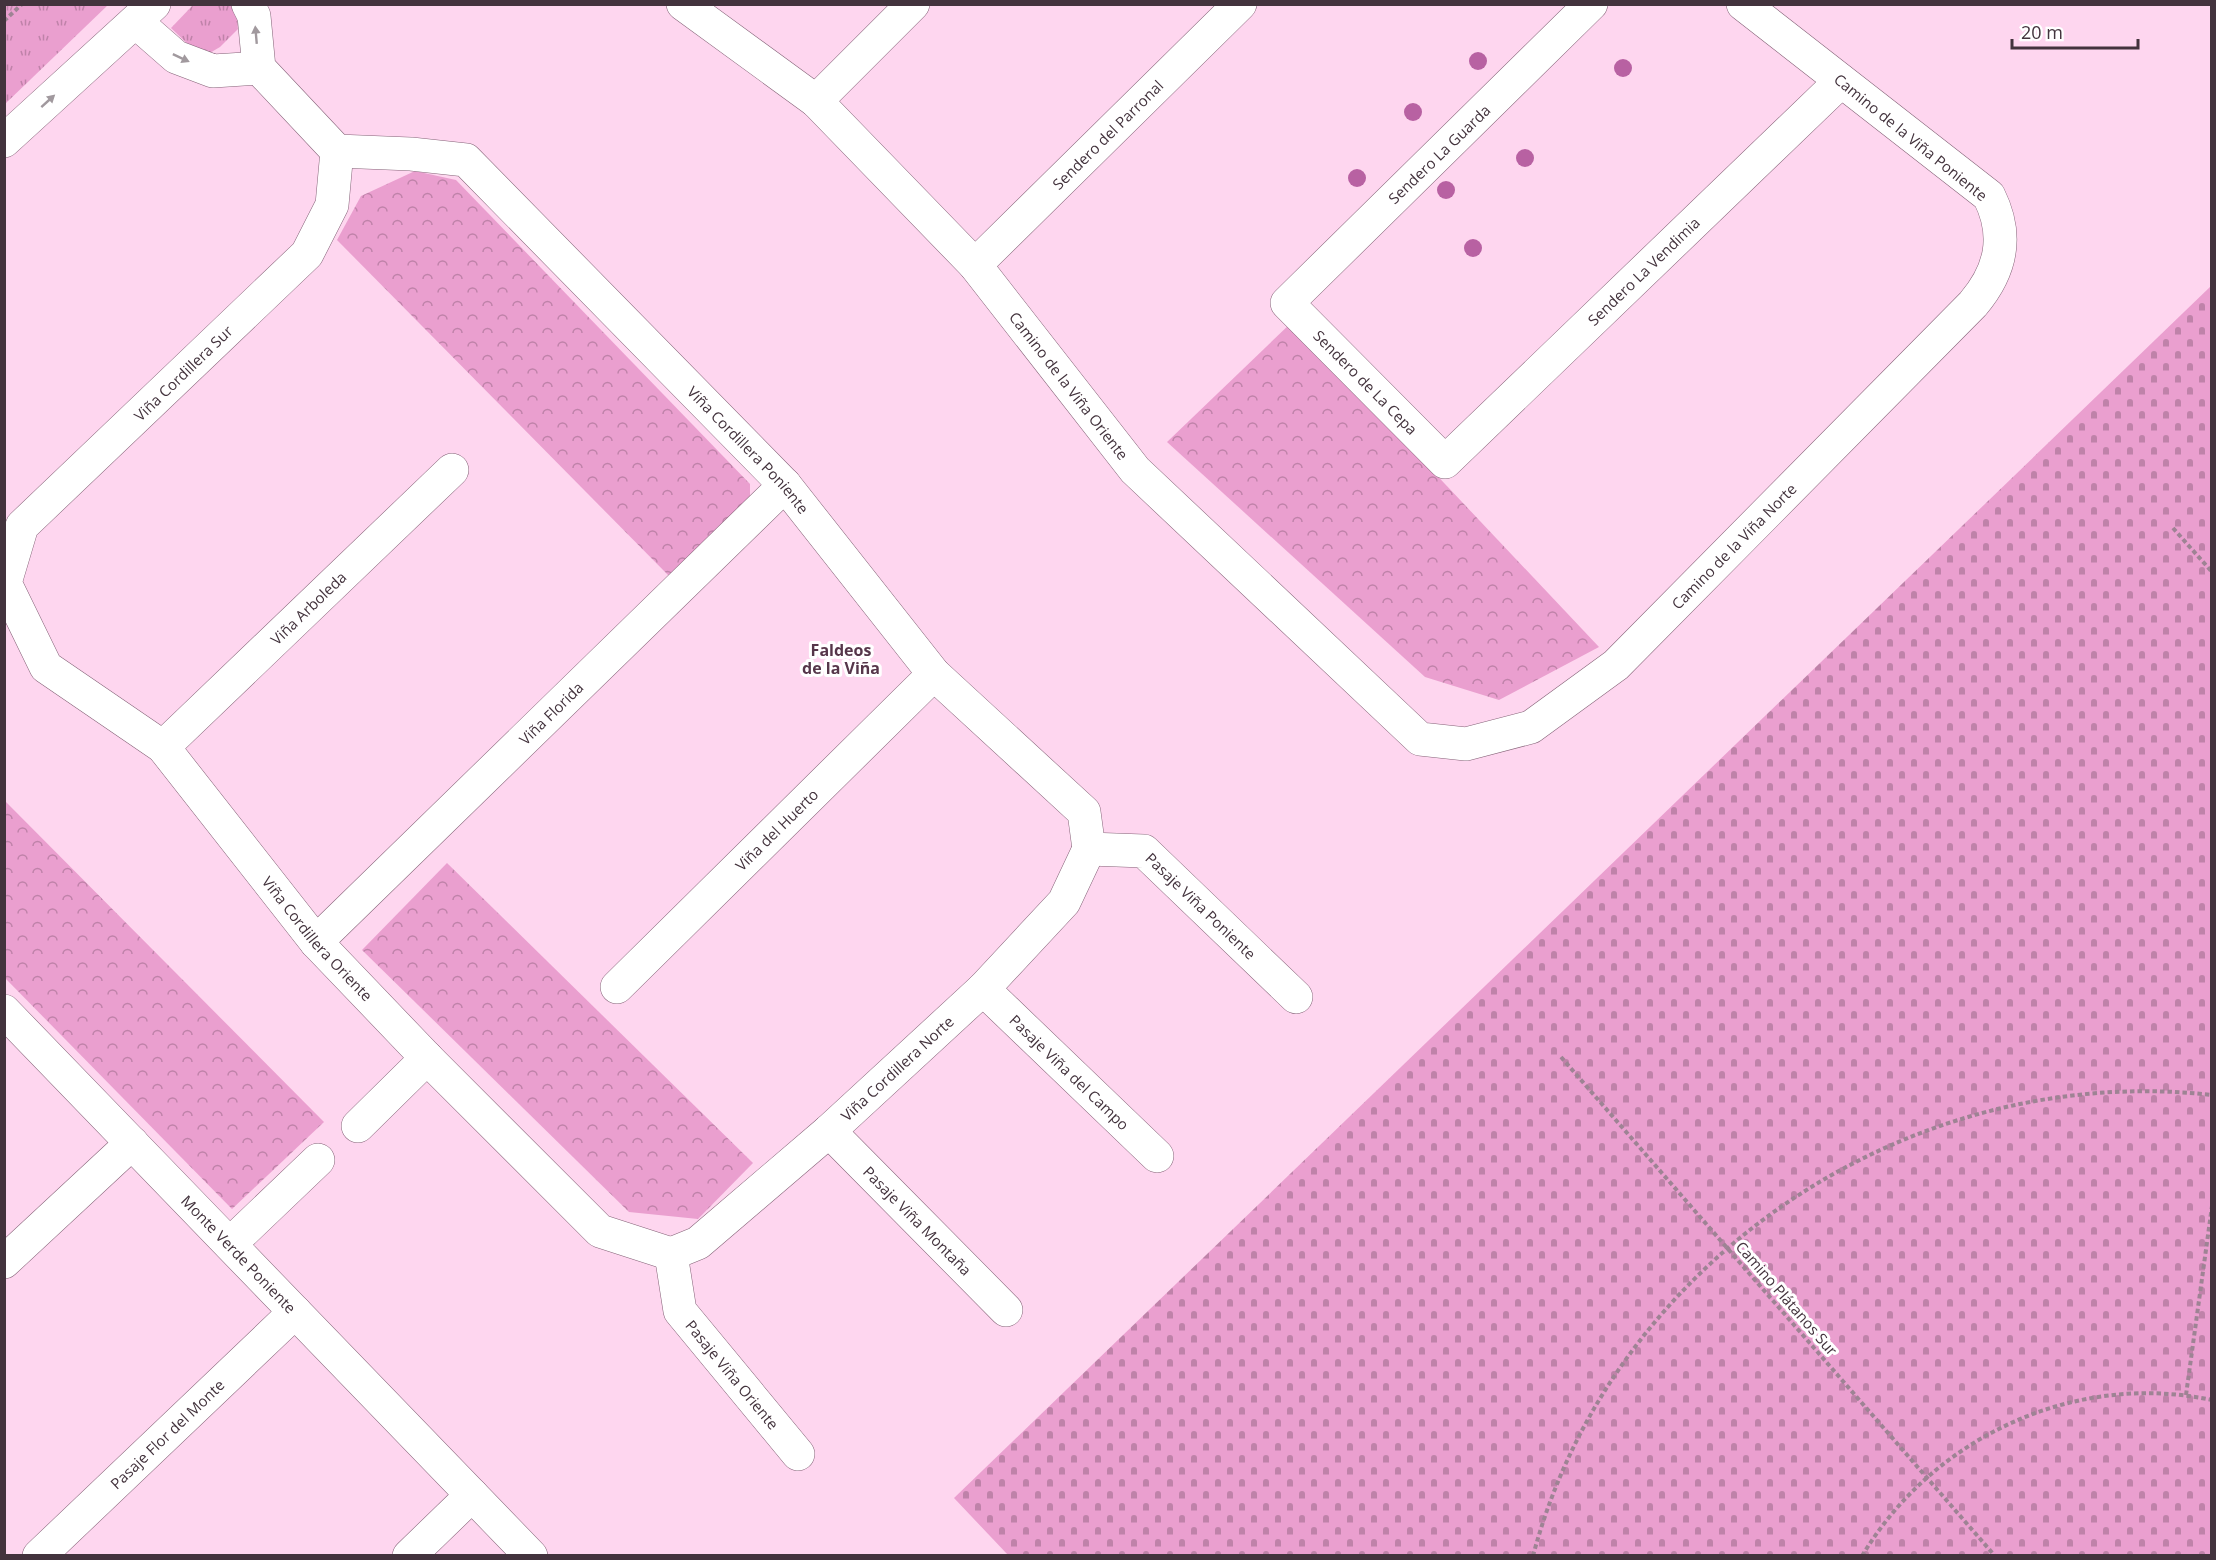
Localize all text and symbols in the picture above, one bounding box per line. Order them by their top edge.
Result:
scale bar [2012,12,2138,50]
text: 20 m [2021,20,2063,44]
one-way arrow [251,26,261,45]
one-way arrow [173,54,190,63]
street label: Camino de la Viña Poniente [1830,69,1992,205]
street label: Sendero del Parronal [1048,75,1167,194]
one-way arrow [41,95,55,109]
street label: Sendero La Guarda [1384,100,1494,208]
street label: Sendero La Vendimia [1583,212,1704,330]
street label: Camino de la Viña Oriente [1005,308,1133,464]
street label: Viña Cordillera Sur [129,321,237,425]
street label: Sendero de La Cepa [1309,326,1422,439]
street label: Viña Cordillera Poniente [683,382,814,518]
street label: Camino de la Viña Norte [1667,479,1800,613]
street label: Viña Arboleda [266,567,350,649]
district label: Faldeos de la Viña [802,639,880,679]
street label: Viña Florida [514,677,587,749]
street label: Viña del Huerto [731,784,822,875]
street label: Pasaje Viña Poniente [1141,848,1260,963]
street label: Viña Cordillera Oriente [258,872,377,1005]
street label: Pasaje Viña del Campo [1005,1010,1134,1134]
street label: Viña Cordillera Norte [836,1011,958,1125]
street label: Pasaje Viña Montaña [859,1162,976,1280]
street label: Monte Verde Poniente [177,1191,301,1317]
street label: Camino Plátanos Sur [1732,1237,1842,1359]
street label: Pasaje Viña Oriente [681,1316,783,1433]
street label: Pasaje Flor del Monte [106,1375,228,1493]

